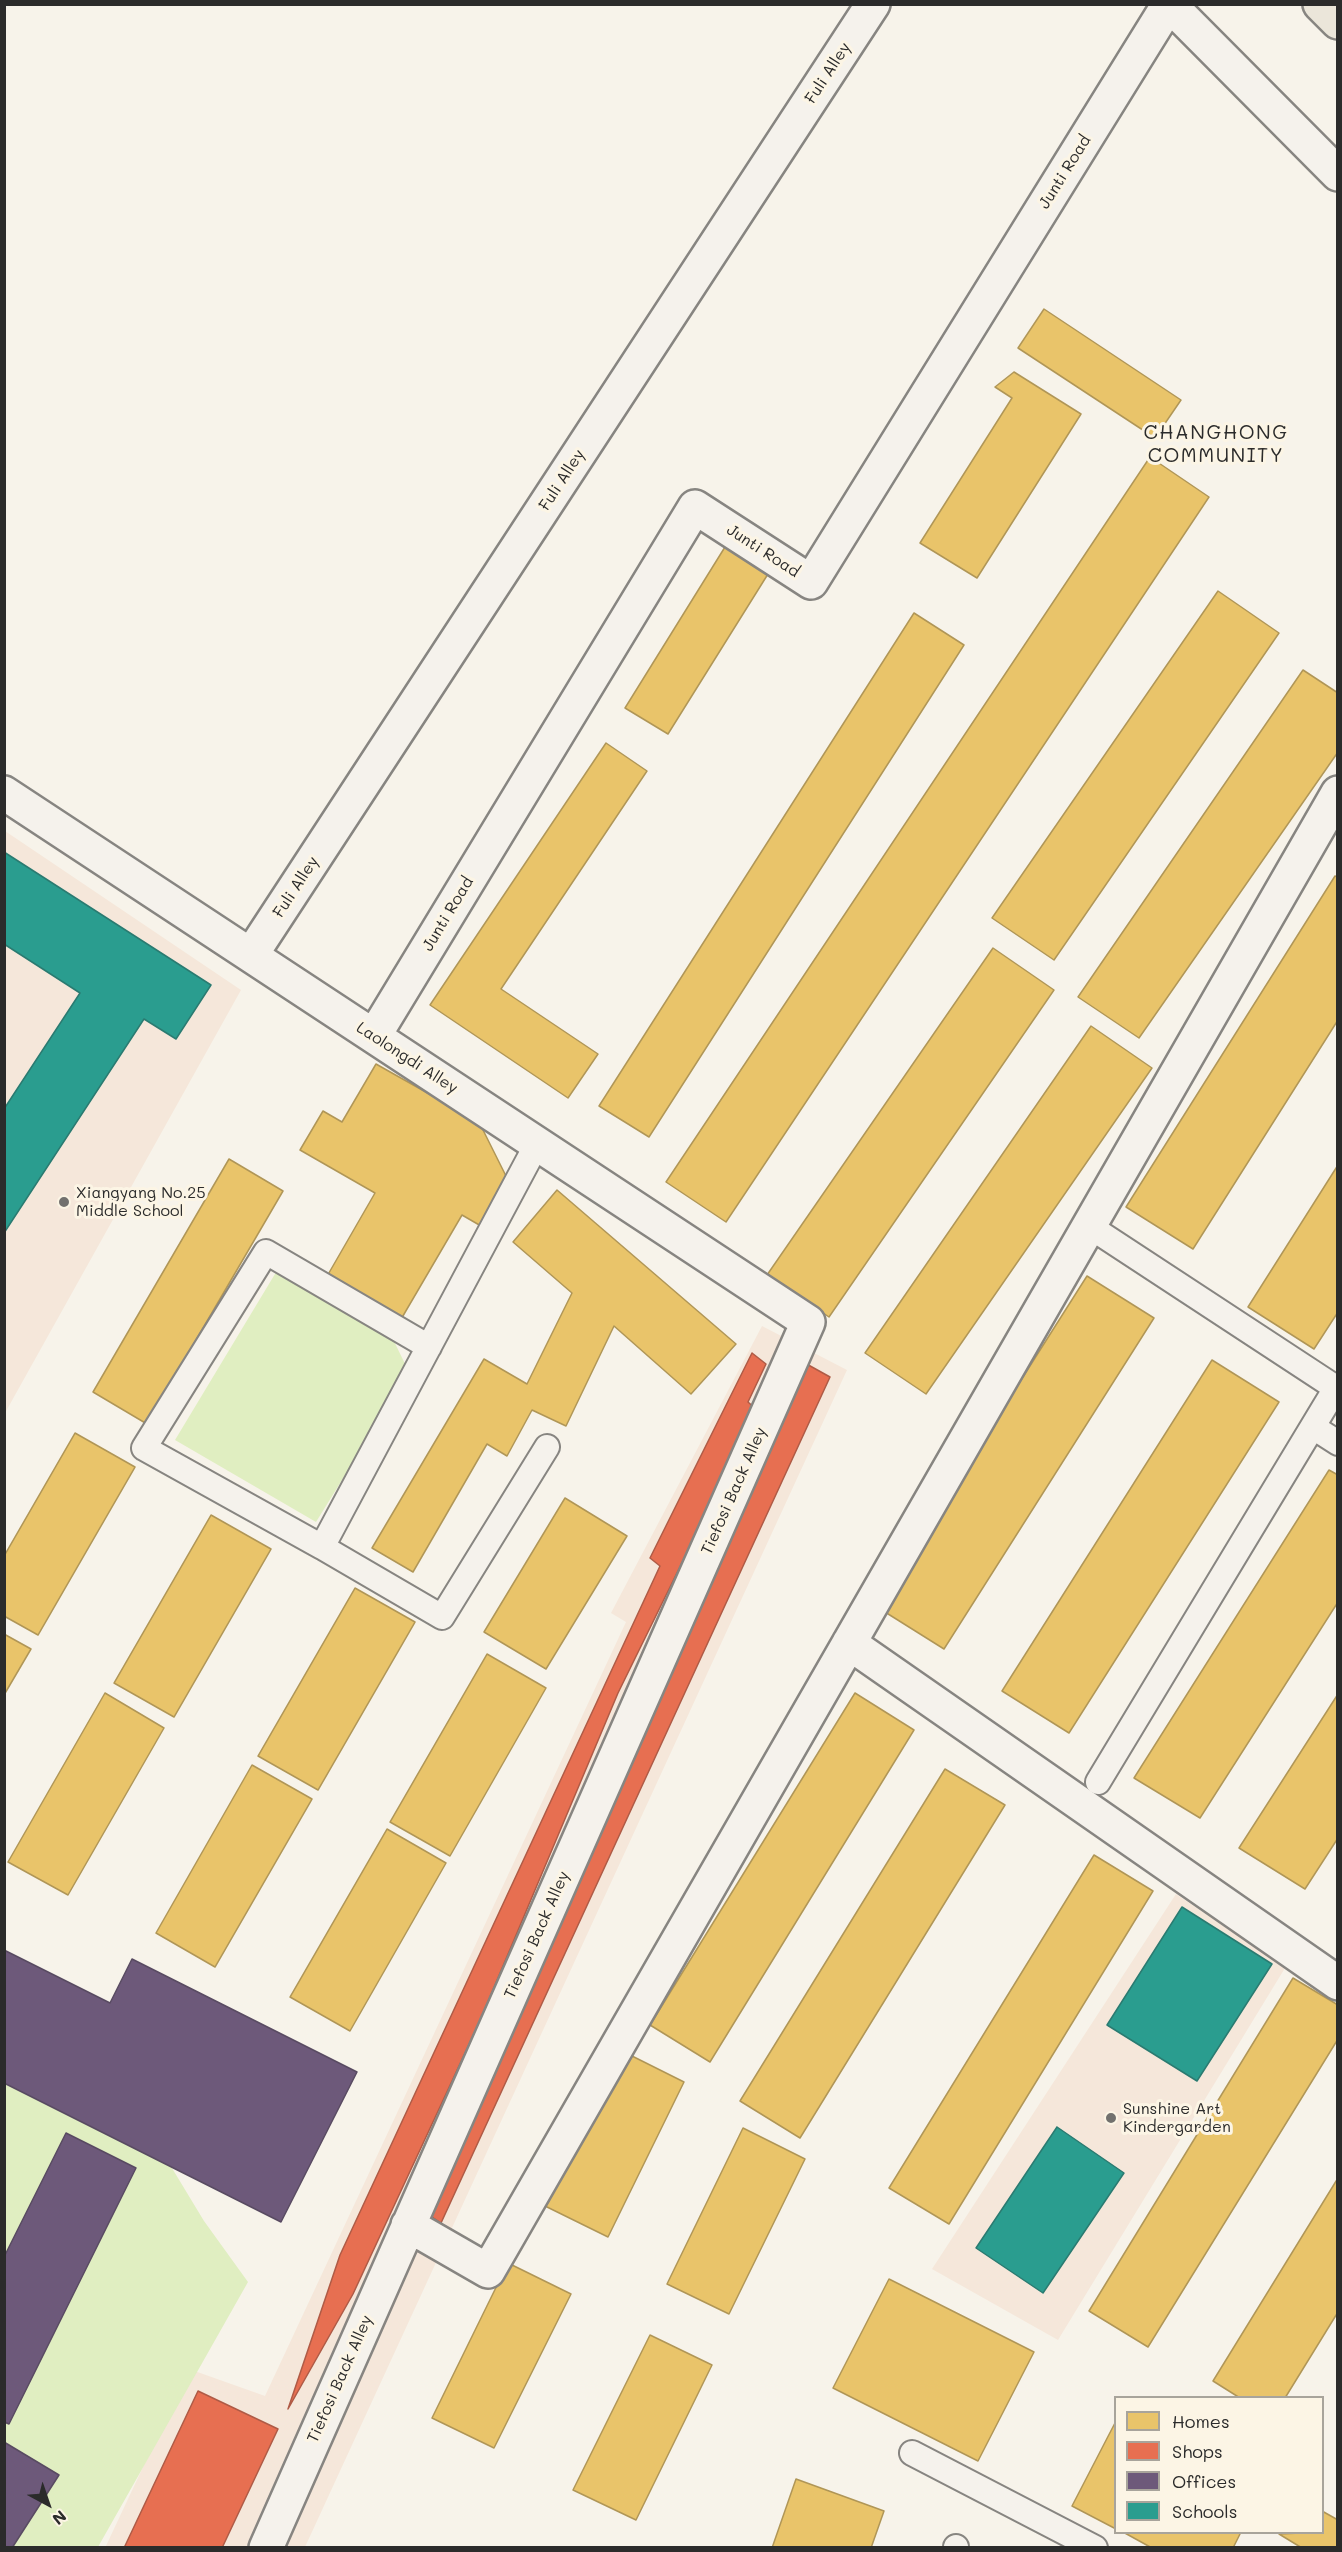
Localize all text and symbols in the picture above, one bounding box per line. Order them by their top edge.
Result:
street label: Fuli Alley [801,39,855,107]
street label: Junti Road [1035,132,1095,212]
district label: CHANGHONG COMMUNITY [1143,421,1289,468]
street label: Fuli Alley [535,446,589,514]
street label: Junti Road [723,520,803,582]
street label: Fuli Alley [269,853,323,921]
street label: Junti Road [418,873,478,955]
street label: Laolongdi Alley [353,1018,461,1098]
place label: Xiangyang No.25 Middle School [76,1183,205,1221]
marker: Xiangyang No.25 Middle School [57,1195,71,1209]
street label: Tiefosi Back Alley [697,1424,771,1558]
street label: Tiefosi Back Alley [500,1868,574,2002]
place label: Sunshine Art Kindergarden [1123,2099,1231,2137]
marker: Sunshine Art Kindergarden [1104,2111,1118,2125]
street label: Tiefosi Back Alley [303,2312,377,2446]
legend [1114,2396,1324,2534]
text: Homes [1172,2409,1230,2433]
text: Shops [1172,2439,1223,2463]
text: Offices [1172,2469,1236,2493]
north arrow [18,2474,78,2534]
text: Schools [1172,2499,1237,2523]
text: N [48,2506,71,2530]

